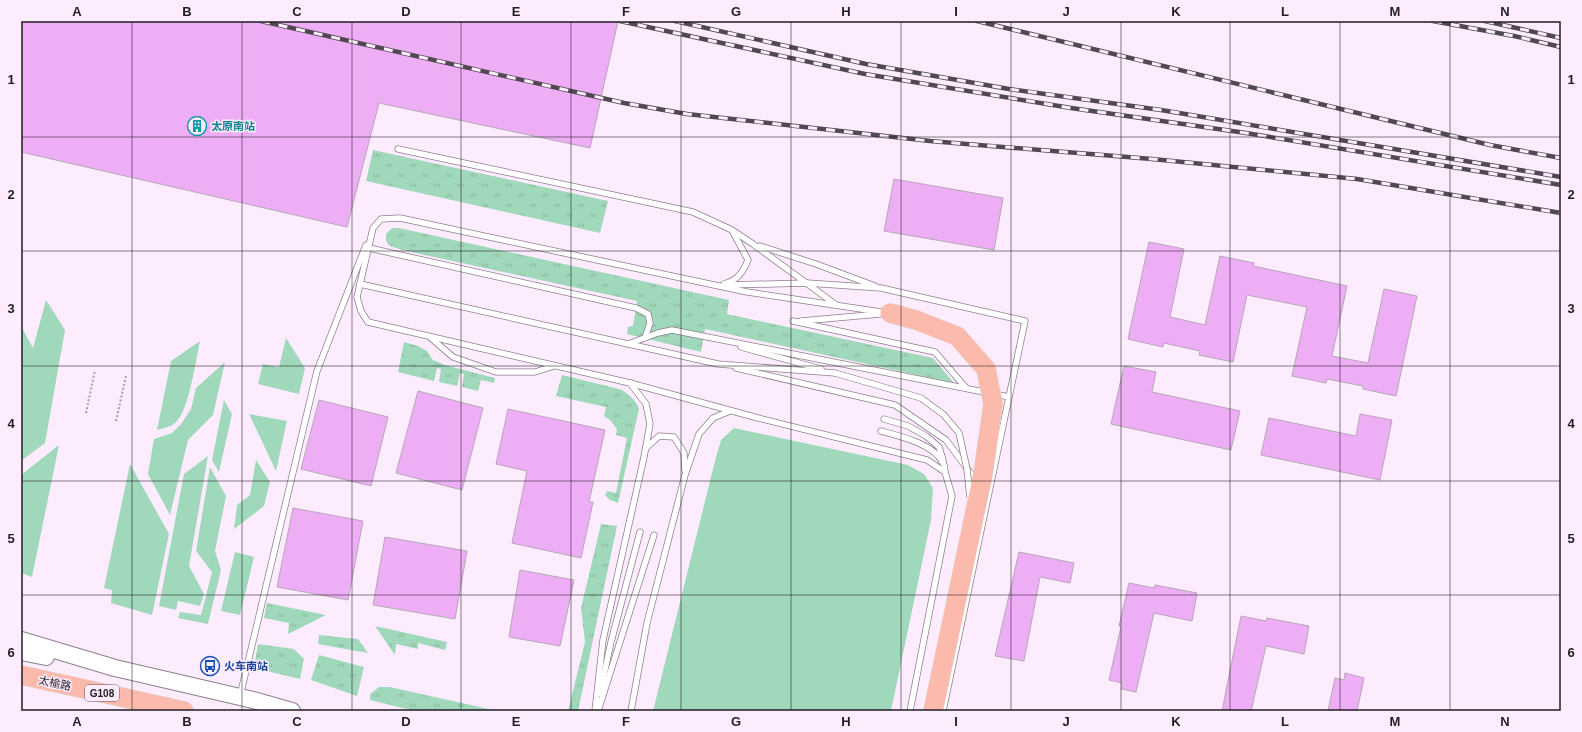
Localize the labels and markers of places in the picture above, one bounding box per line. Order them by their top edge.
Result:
building icon: 太原南站 [186,115,208,137]
place label: 太原南站 [211,120,255,132]
bus stop icon: 火车南站 [199,655,221,677]
place label: 火车南站 [224,660,268,672]

